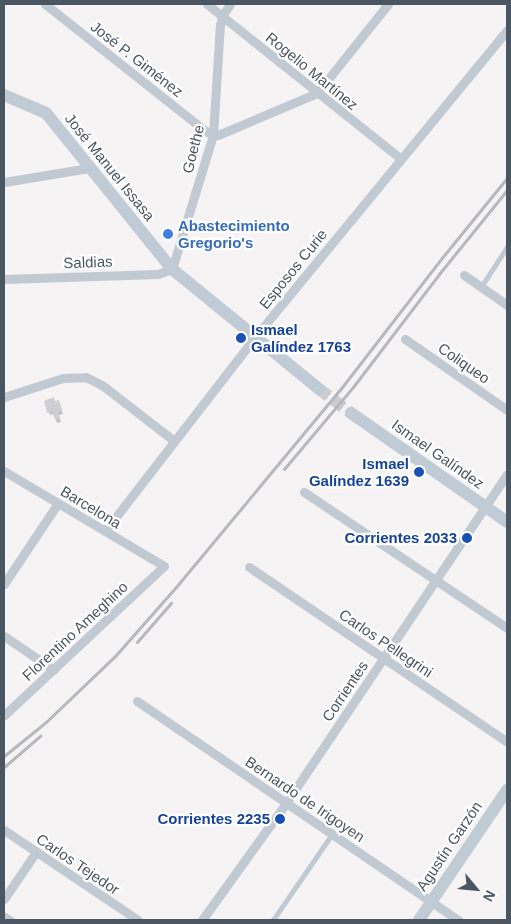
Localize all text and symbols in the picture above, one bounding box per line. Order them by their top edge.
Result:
street label: José P. Giménez [87,17,187,101]
street label: Rogelio Martínez [262,28,362,114]
street label: José Manuel Issasa [61,110,159,224]
street label: Goethe [178,123,208,175]
place label: Abastecimiento Gregorio's [178,216,290,251]
street label: Esposos Curie [255,225,331,313]
marker: Abastecimiento Gregorio's [162,228,174,240]
street label: Saldias [63,252,113,272]
place label: Ismael Galíndez 1763 [251,320,351,355]
marker: Ismael Galíndez 1763 [235,332,247,344]
street label: Coliqueo [435,339,493,387]
street label: Ismael Galíndez [388,416,488,492]
place label: Ismael Galíndez 1639 [309,454,409,489]
marker: Ismael Galíndez 1639 [413,466,425,478]
street label: Barcelona [57,482,125,532]
place label: Corrientes 2033 [344,529,457,547]
marker: Corrientes 2033 [461,532,473,544]
street label: Florentino Ameghino [18,577,132,685]
street label: Carlos Pellegrini [336,605,436,681]
street label: Corrientes [318,657,372,725]
street label: Bernardo de Irigoyen [242,752,368,846]
street label: Agustín Garzón [412,798,486,894]
place label: Corrientes 2235 [157,810,270,828]
marker: Corrientes 2235 [274,813,286,825]
street label: Carlos Tejedor [33,829,123,899]
north arrow [451,864,501,914]
text: N [480,888,499,904]

